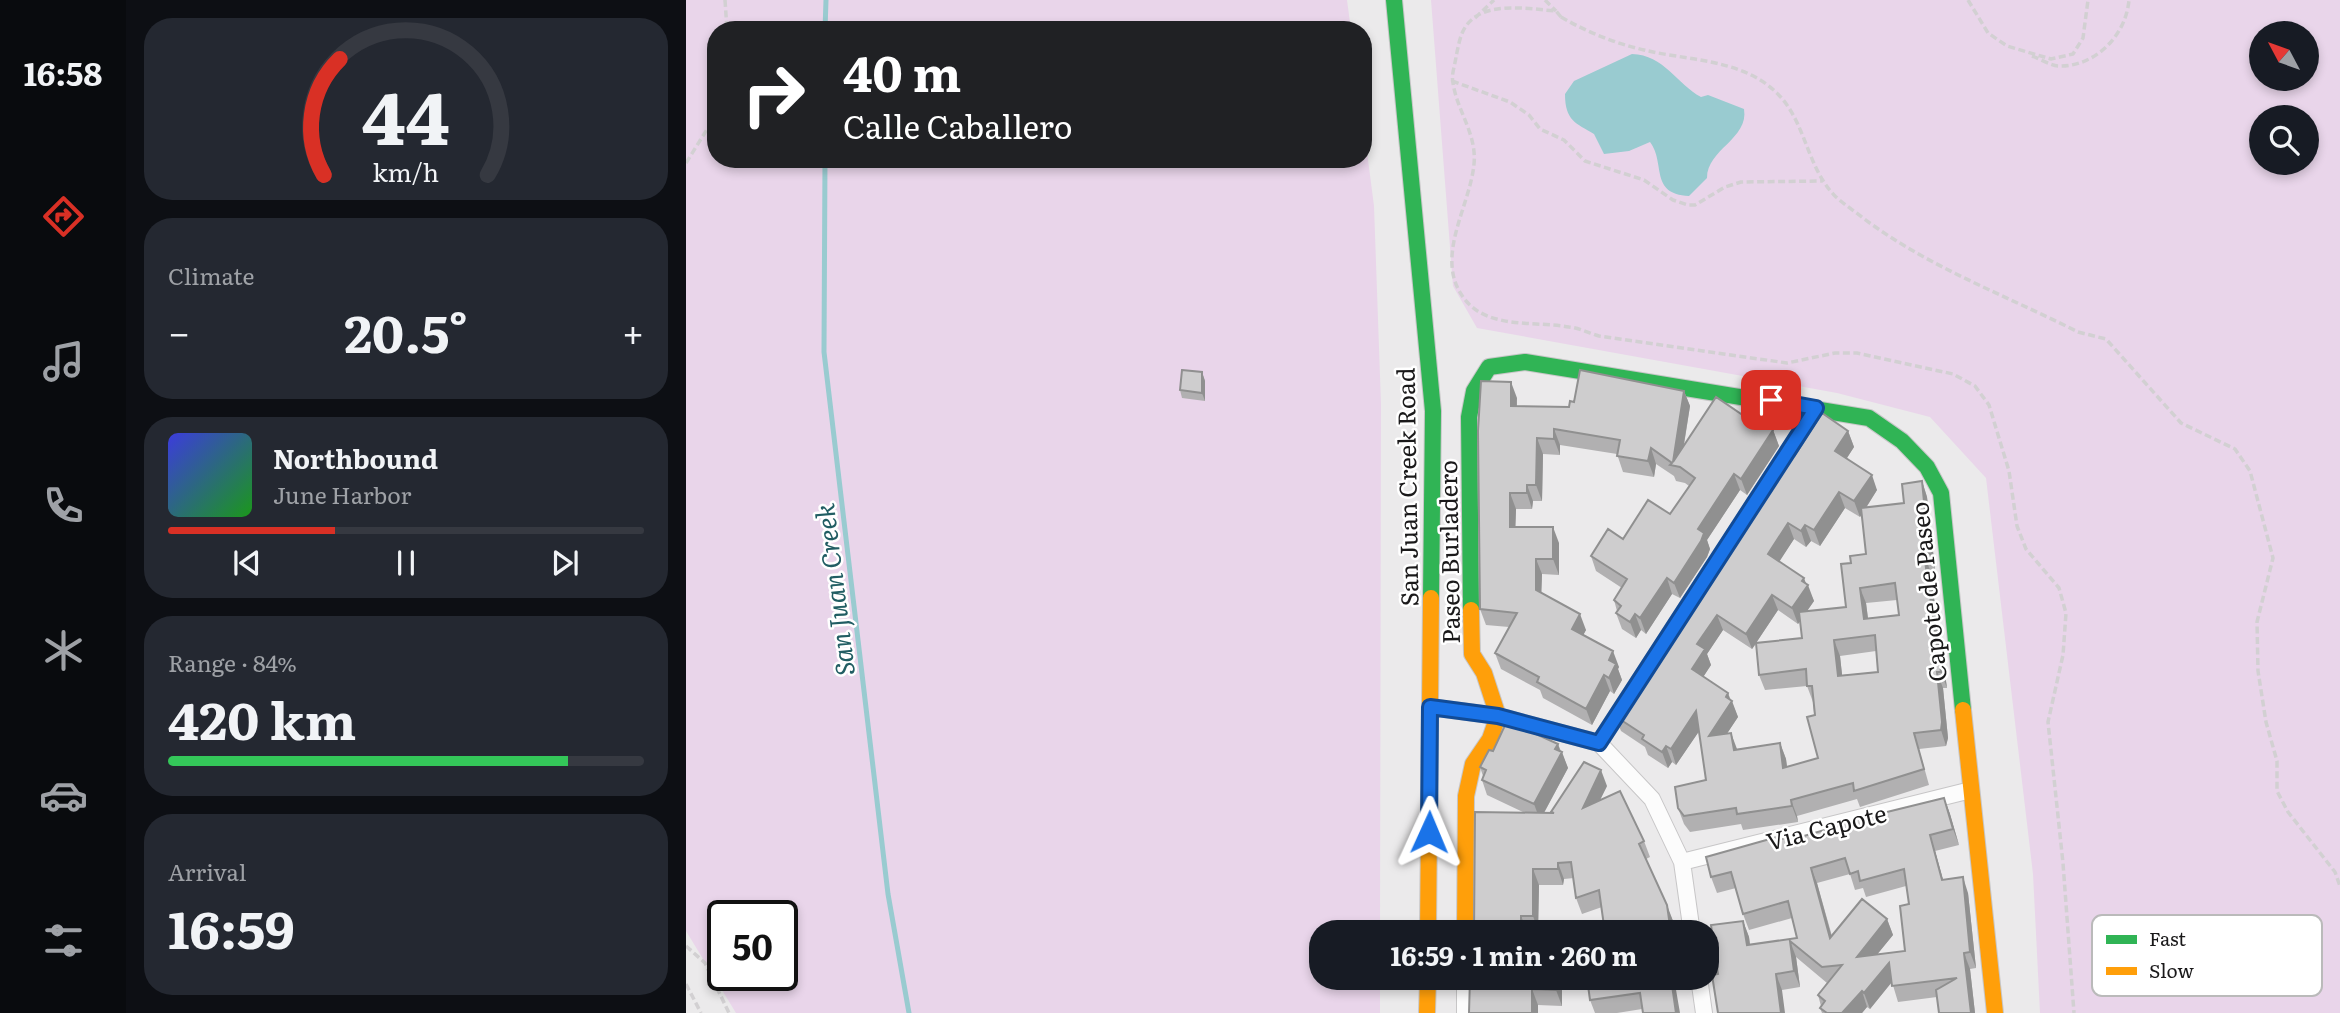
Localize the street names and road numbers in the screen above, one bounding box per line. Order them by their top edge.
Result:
street label: San Juan Creek Road [1386,367,1426,607]
street label: Paseo Burladero [1429,460,1467,644]
street label: Capote de Paseo [1900,500,1954,684]
street label: Via Capote [1762,794,1890,858]

